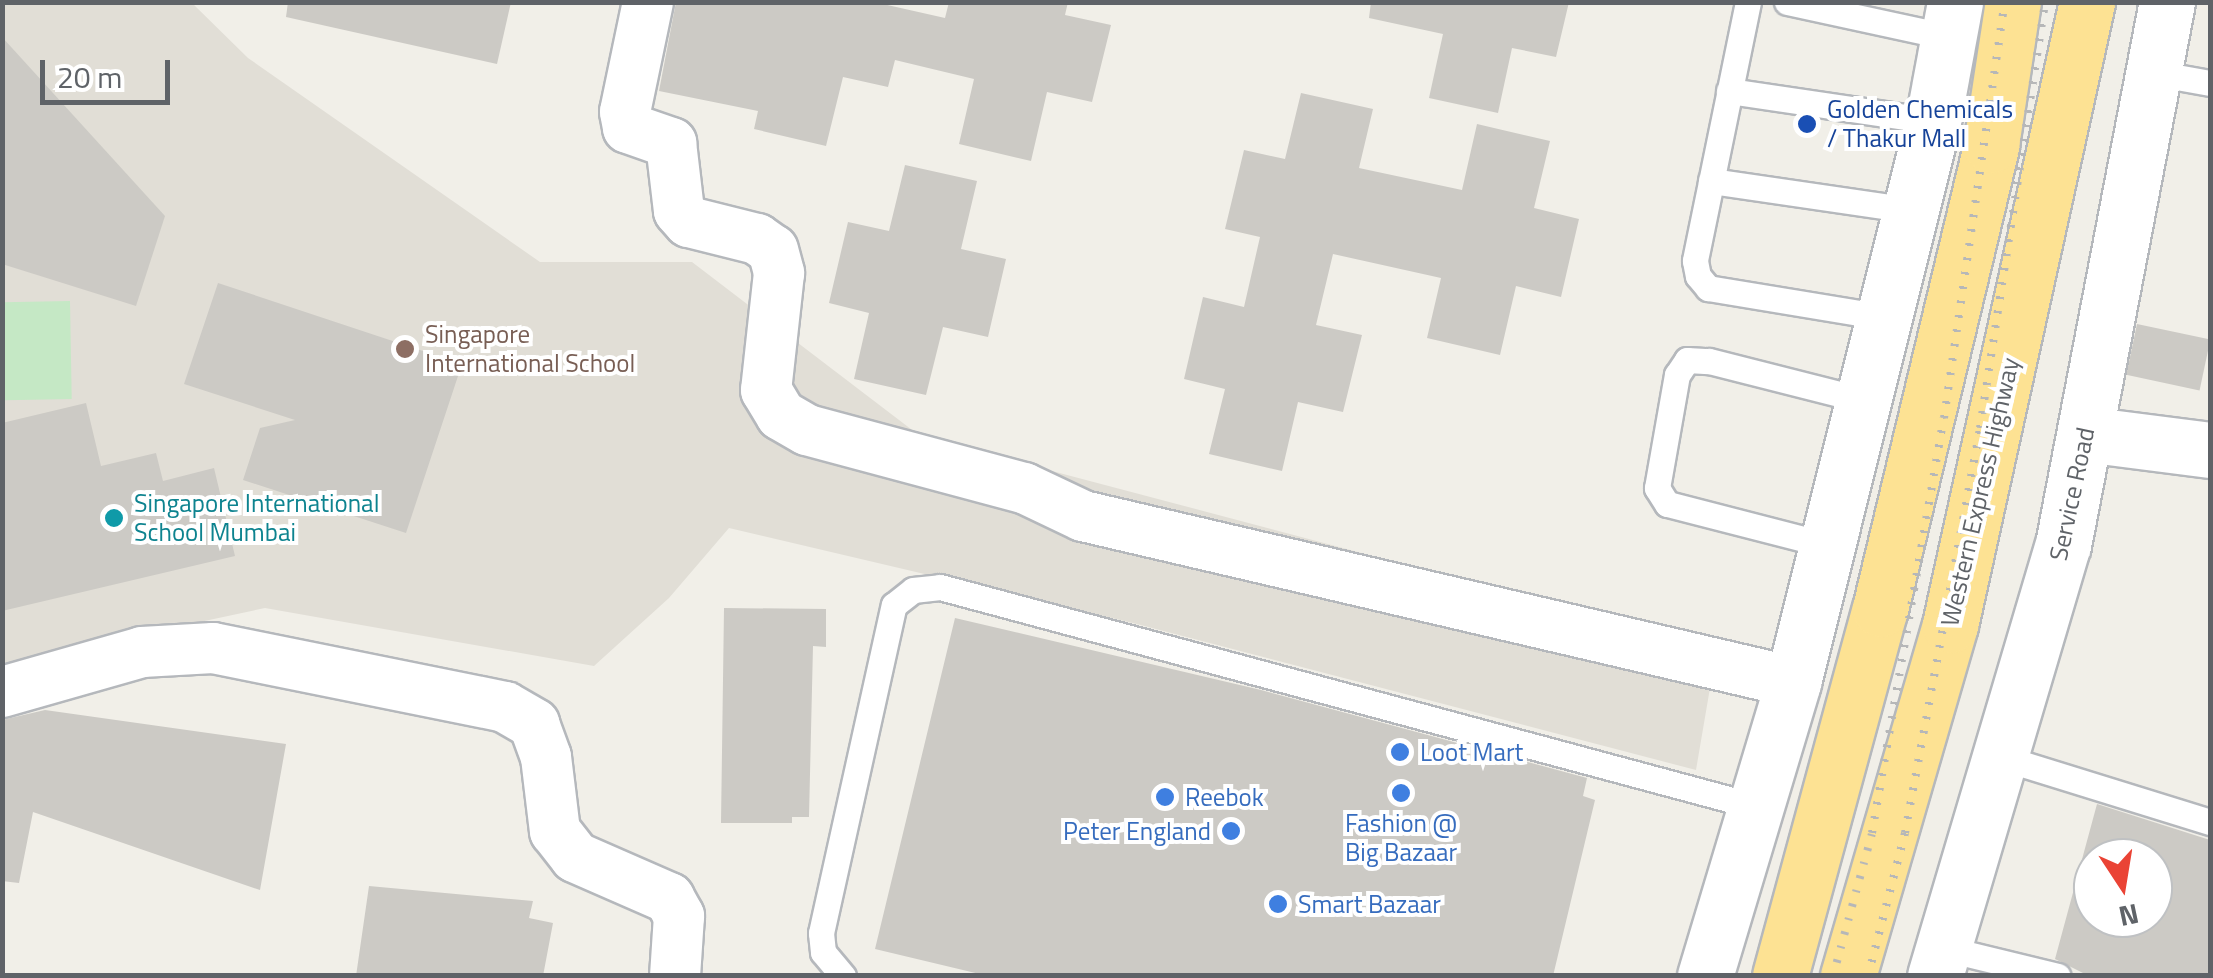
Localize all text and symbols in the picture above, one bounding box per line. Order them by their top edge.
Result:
scale bar [45,40,175,102]
text: 20 m [57,54,122,100]
place label: Golden Chemicals / Thakur Mall [1827,95,2013,154]
marker: Golden Chemicals / Thakur Mall [1796,113,1818,135]
place label: Singapore International School [425,320,635,379]
marker: Singapore International School [394,338,416,360]
street label: Western Express Highway [1934,355,2026,629]
street label: Service Road [2043,425,2101,563]
place label: Singapore International School Mumbai [134,489,379,548]
marker: Singapore International School Mumbai [103,507,125,529]
place label: Loot Mart [1420,737,1523,767]
marker: Loot Mart [1389,741,1411,763]
place label: Reebok [1185,782,1264,812]
marker: Fashion @ Big Bazaar [1390,782,1412,804]
marker: Reebok [1154,786,1176,808]
place label: Fashion @ Big Bazaar [1345,809,1457,868]
place label: Peter England [1063,816,1211,846]
marker: Peter England [1220,820,1242,842]
north arrow [2073,838,2173,938]
place label: Smart Bazaar [1298,889,1441,919]
marker: Smart Bazaar [1267,893,1289,915]
text: N [2115,893,2143,939]

